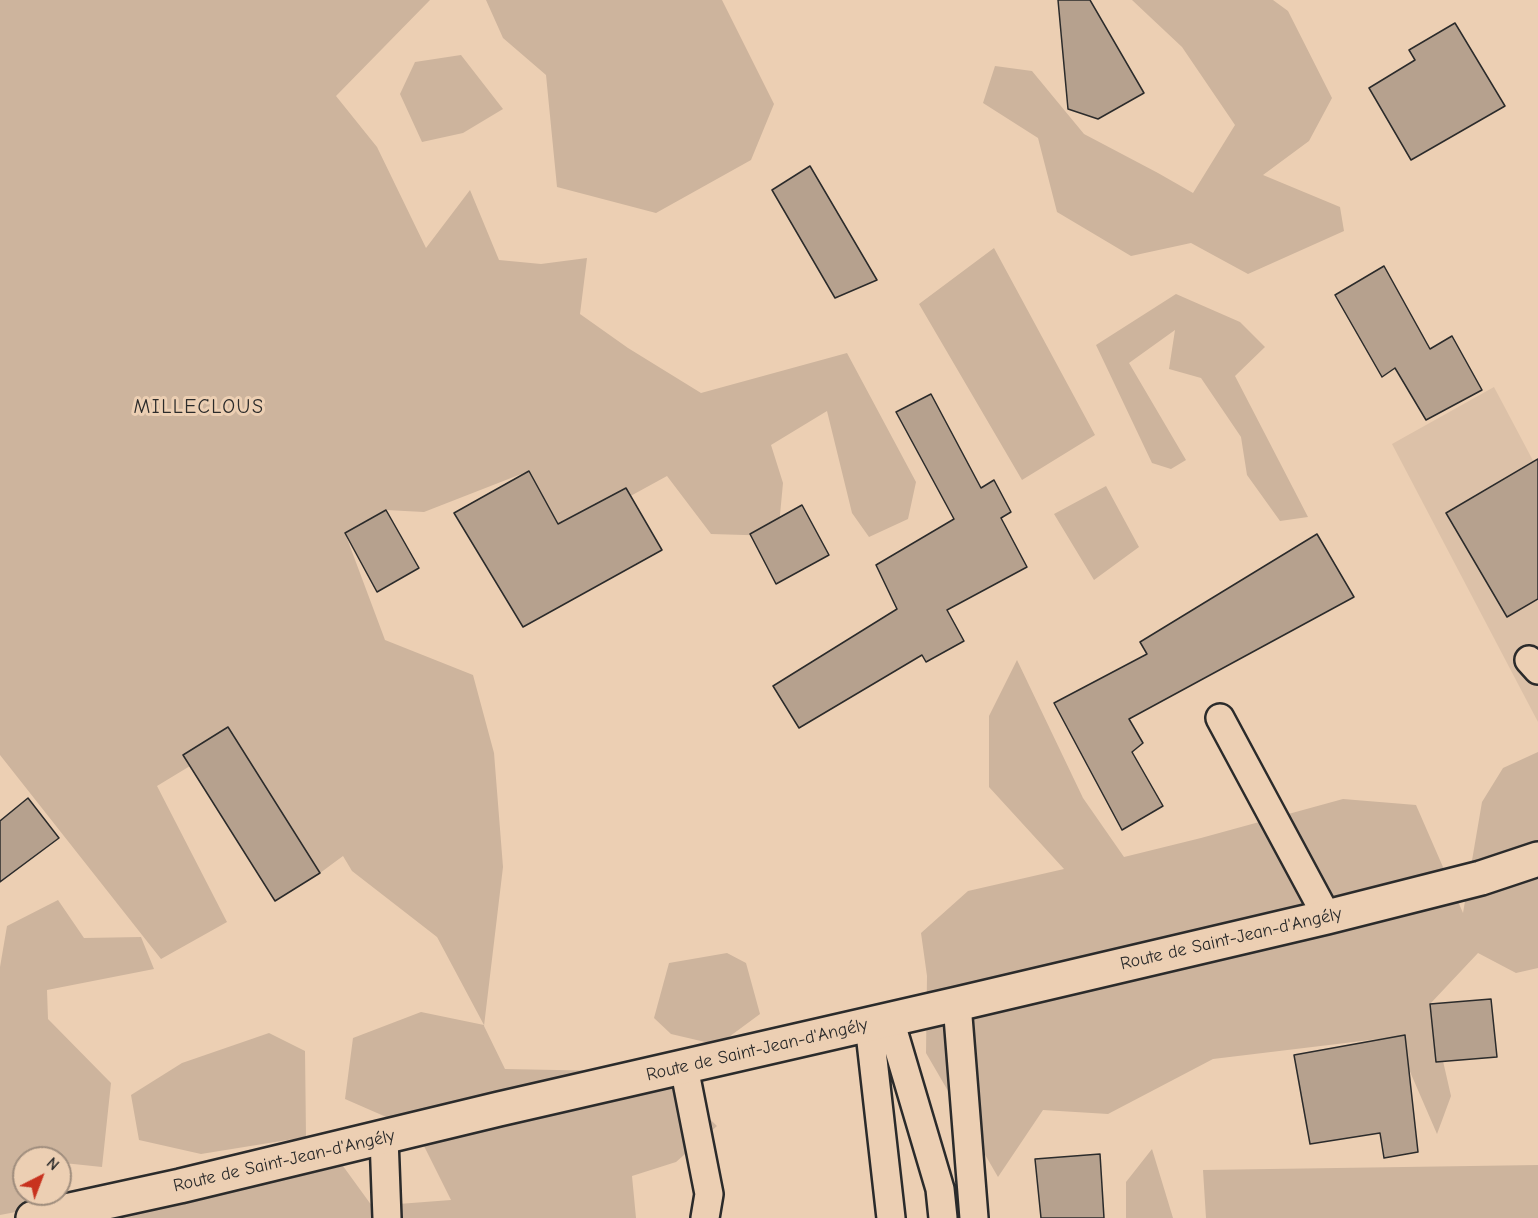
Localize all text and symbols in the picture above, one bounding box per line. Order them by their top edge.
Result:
district label: MILLECLOUS [134,395,264,419]
street label: Route de Saint-Jean-d'Angély [1118,903,1344,975]
street label: Route de Saint-Jean-d'Angély [644,1014,870,1086]
street label: Route de Saint-Jean-d'Angély [171,1125,397,1197]
north arrow [12,1146,72,1206]
text: N [43,1154,63,1174]

